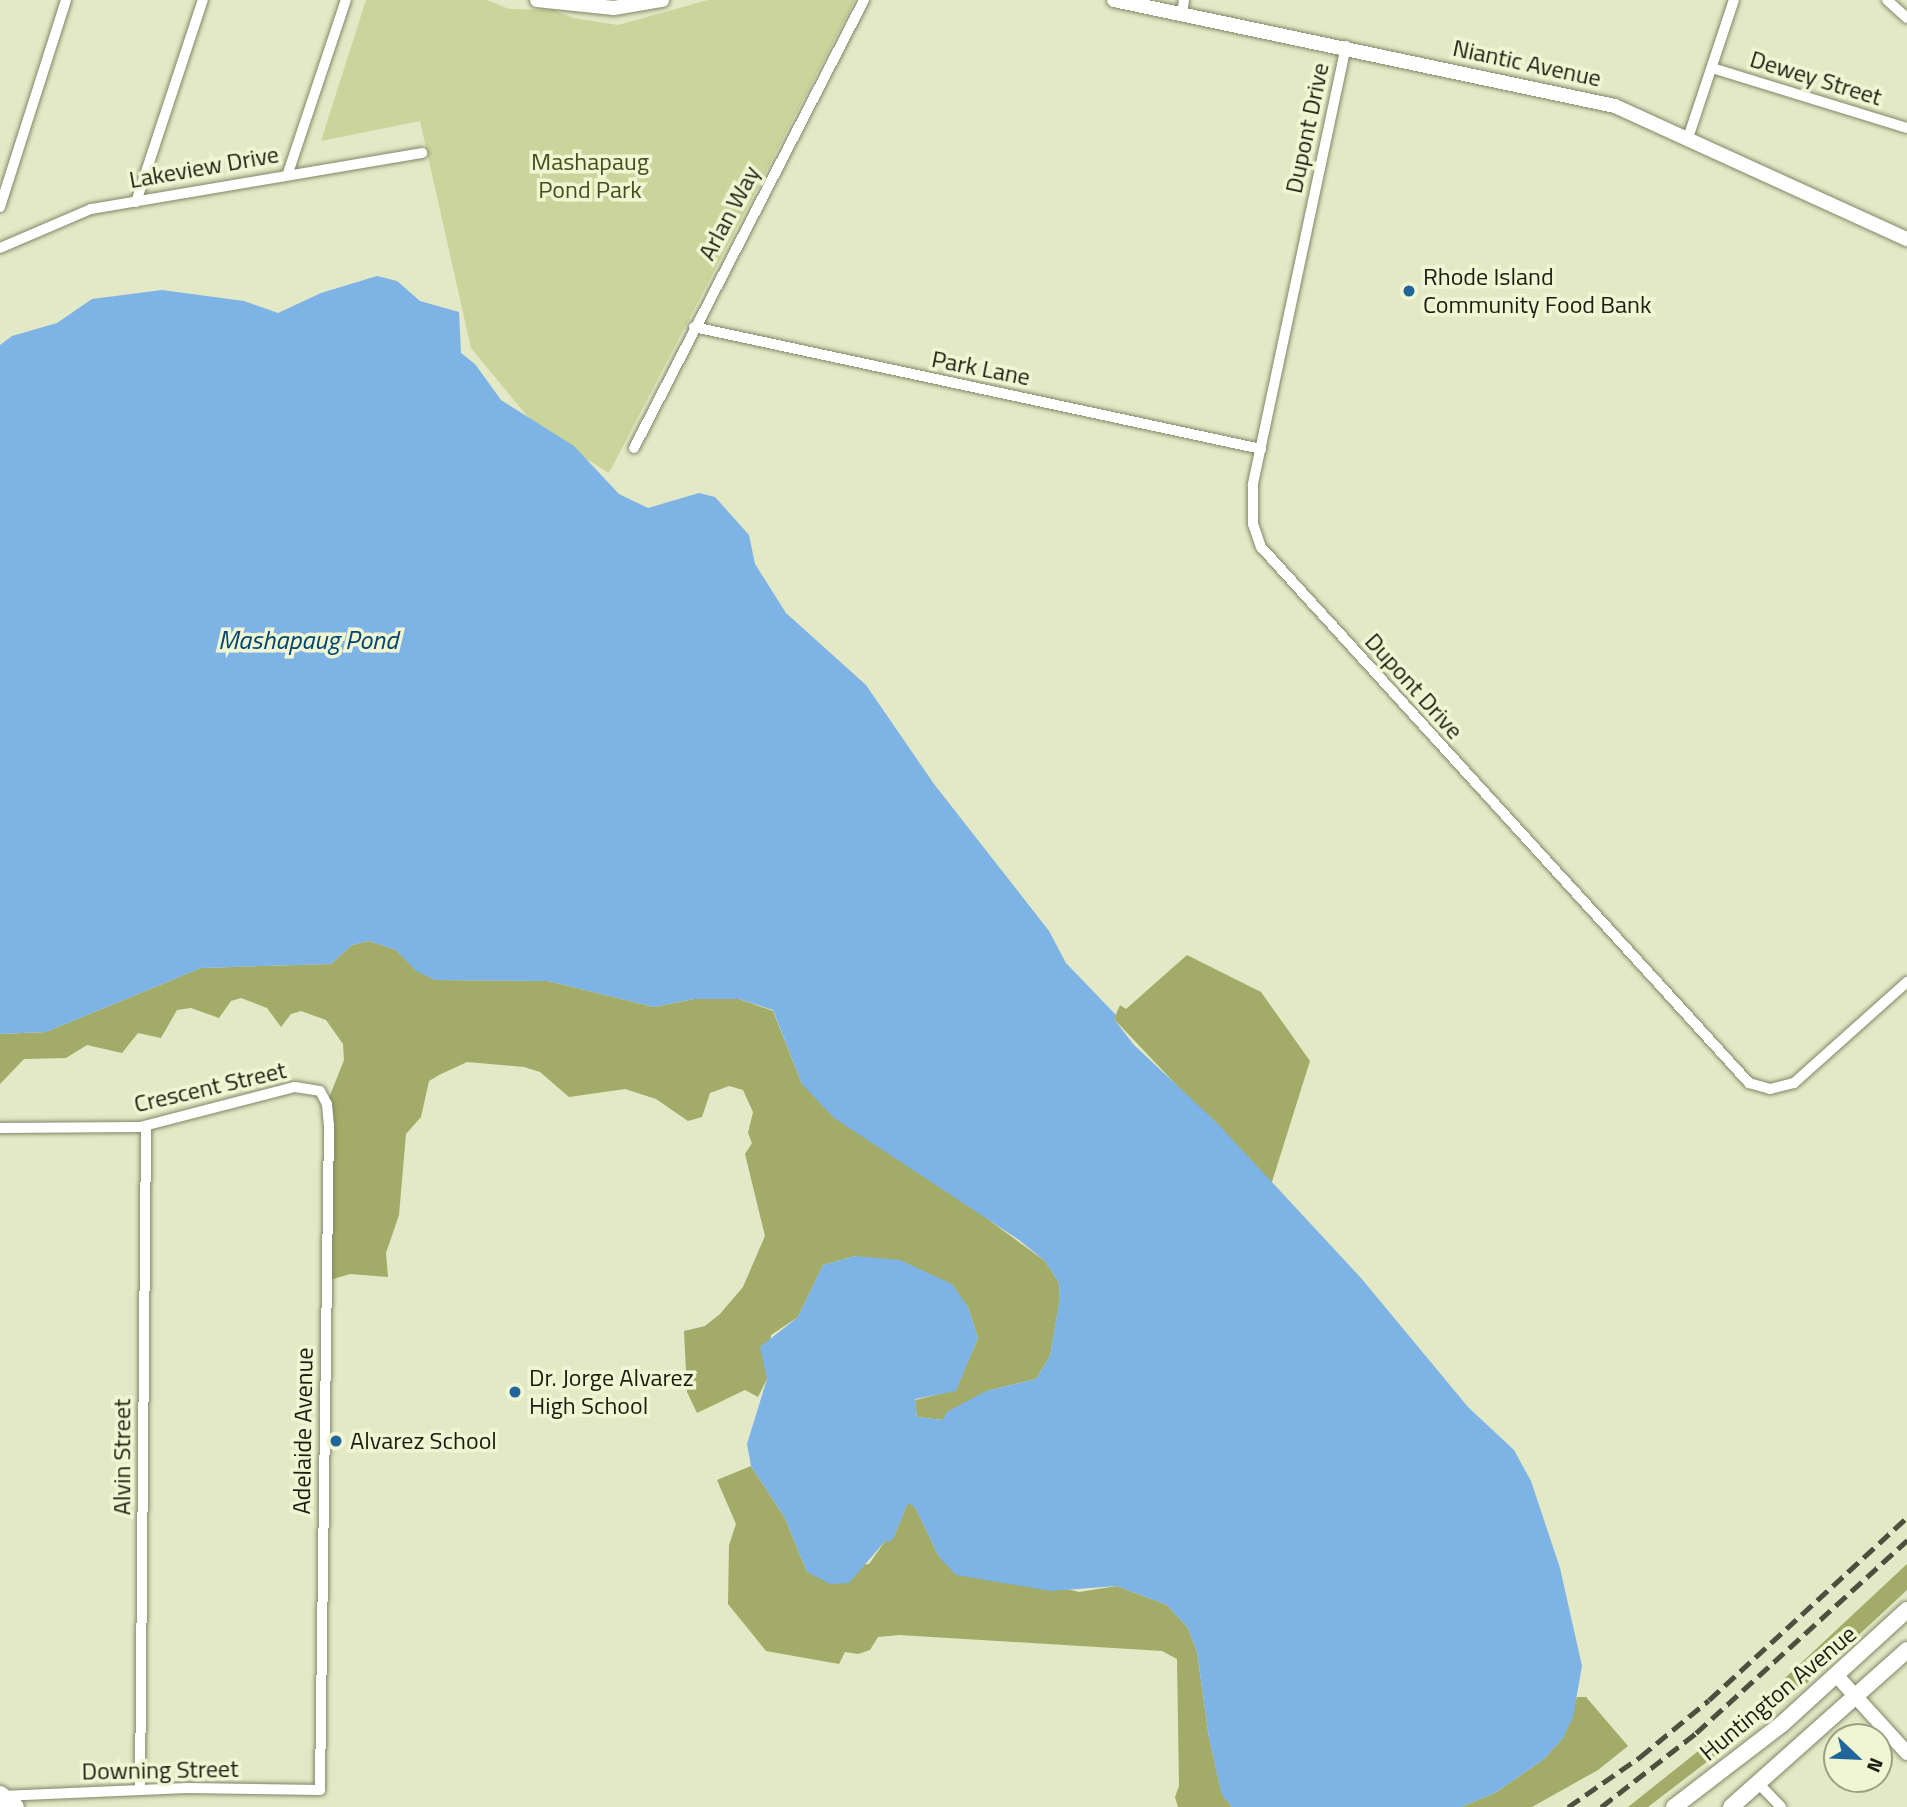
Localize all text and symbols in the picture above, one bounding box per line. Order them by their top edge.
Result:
street label: Niantic Avenue [1450,33,1604,93]
street label: Dewey Street [1747,44,1885,112]
street label: Dupont Drive [1279,60,1335,196]
street label: Lakeview Drive [127,140,281,194]
park label: Mashapaug Pond Park [531,148,649,204]
street label: Arlan Way [692,161,766,265]
place label: Rhode Island Community Food Bank [1423,263,1652,319]
marker: Rhode Island Community Food Bank [1401,283,1417,299]
street label: Park Lane [929,344,1033,392]
water label: Mashapaug Pond [218,624,398,656]
street label: Dupont Drive [1359,627,1469,745]
street label: Crescent Street [131,1056,289,1118]
street label: Adelaide Avenue [287,1347,319,1515]
place label: Dr. Jorge Alvarez High School [529,1364,694,1420]
marker: Dr. Jorge Alvarez High School [507,1384,523,1400]
street label: Alvin Street [108,1399,136,1515]
place label: Alvarez School [350,1427,497,1455]
marker: Alvarez School [328,1433,344,1449]
street label: Huntington Avenue [1694,1619,1862,1767]
north arrow [1823,1723,1893,1793]
street label: Downing Street [81,1754,239,1786]
text: N [1860,1754,1892,1777]

